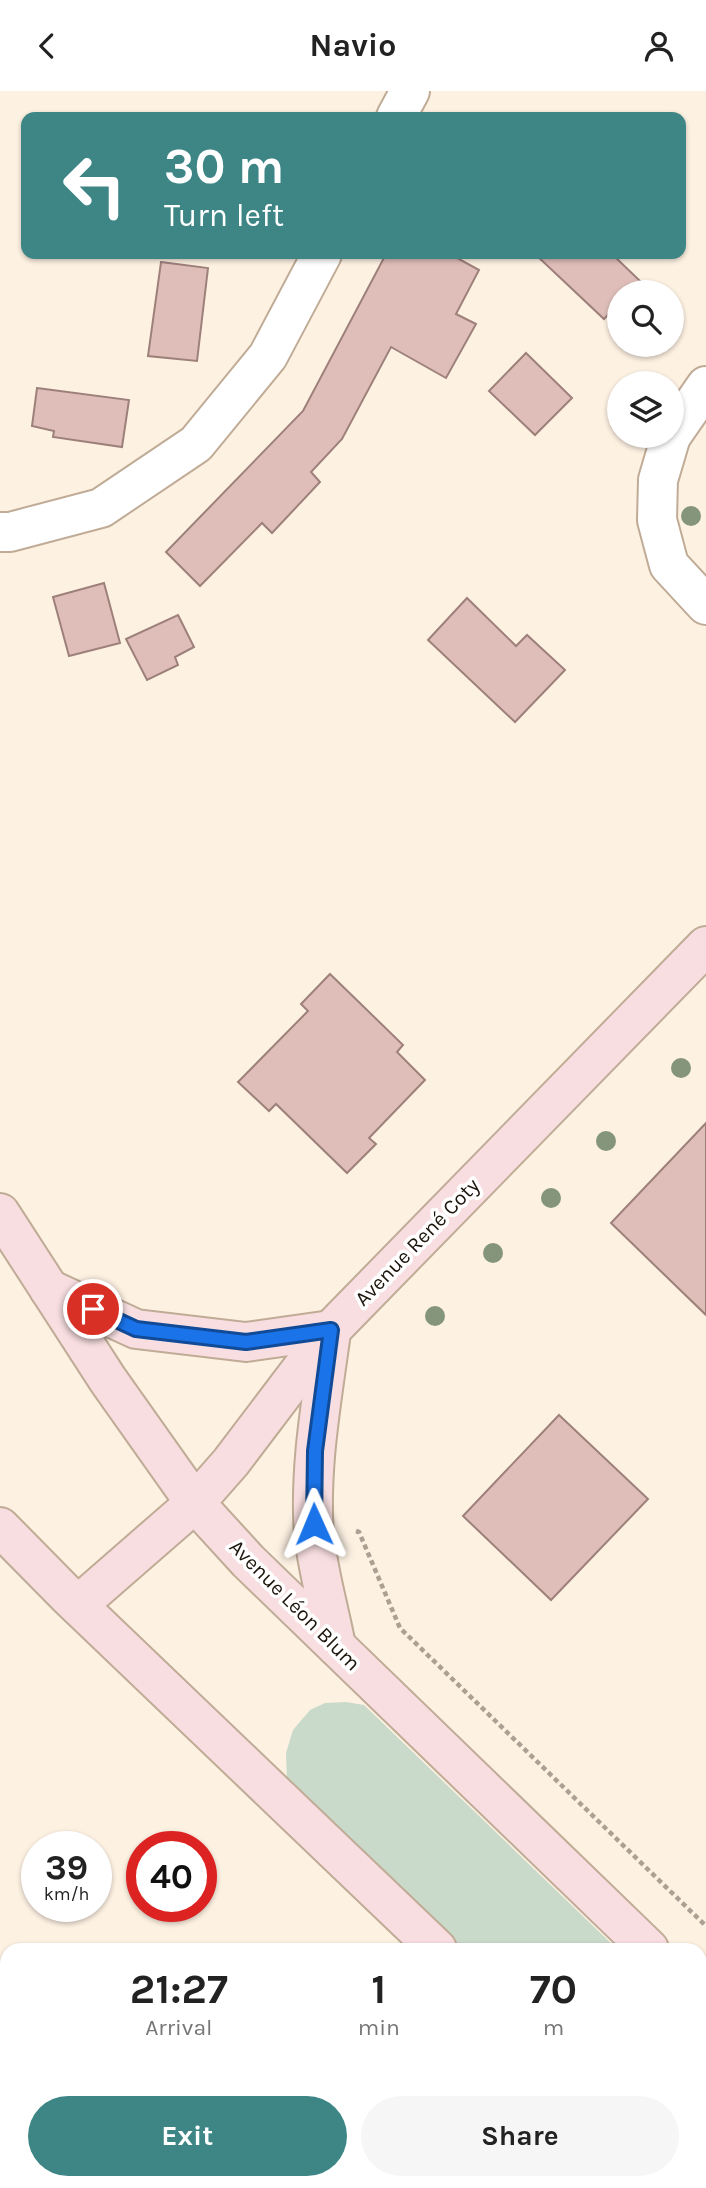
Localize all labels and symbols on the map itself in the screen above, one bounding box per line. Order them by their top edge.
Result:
street label: Avenue René Coty [350,1173,484,1311]
pin [63,1279,123,1339]
position arrow [277,1487,351,1561]
street label: Avenue Léon Blum [225,1535,365,1675]
speed limit sign: 40 [126,1831,217,1922]

